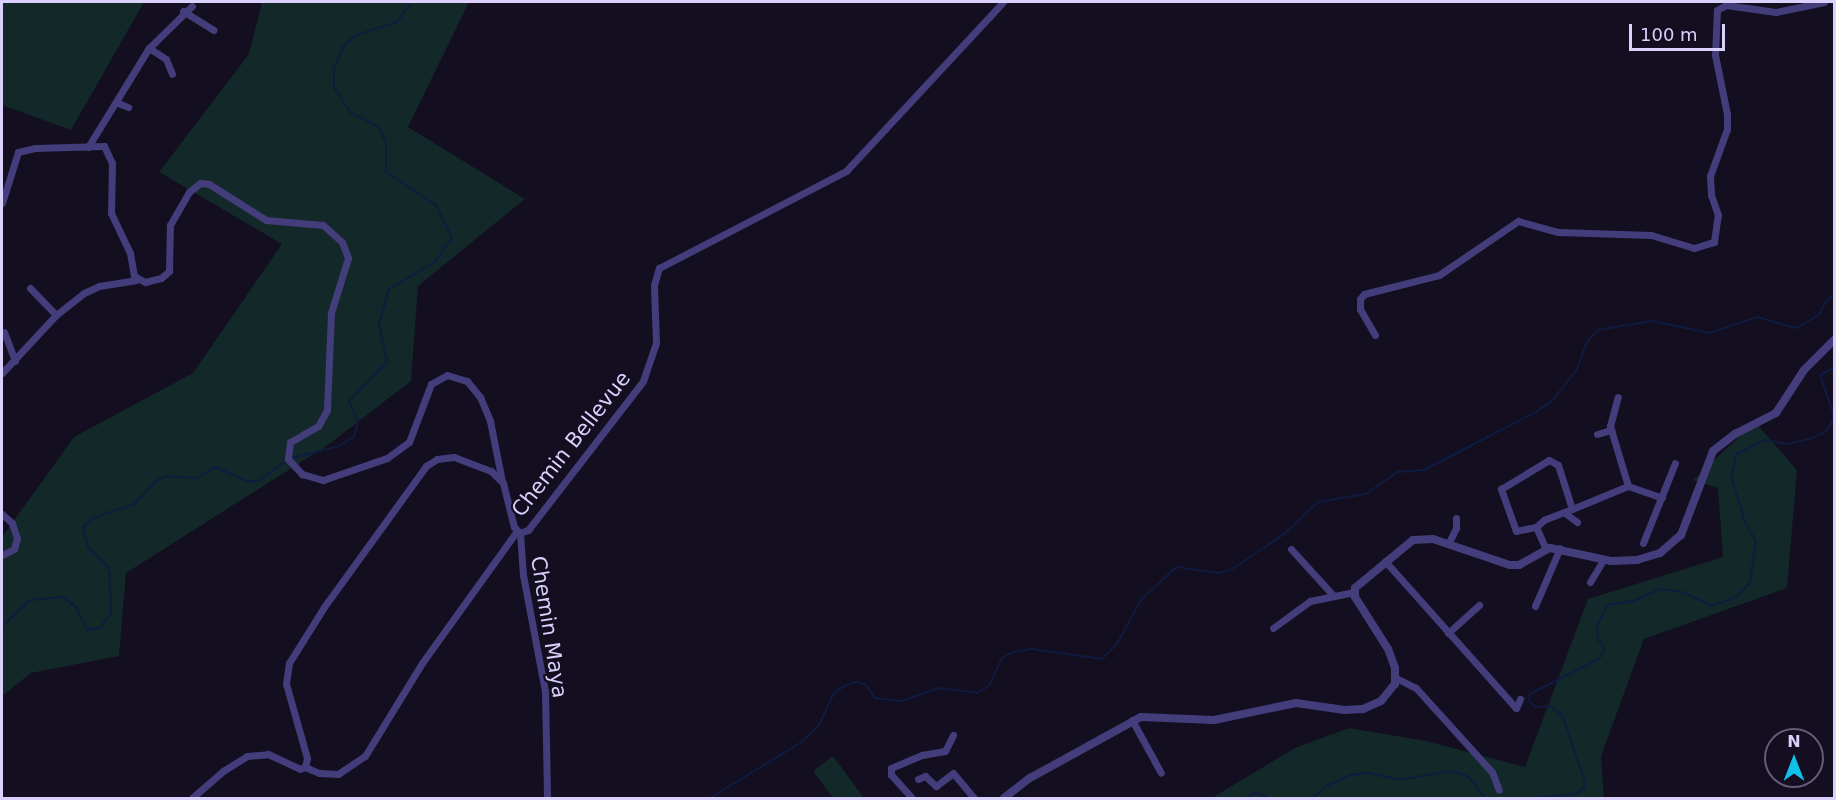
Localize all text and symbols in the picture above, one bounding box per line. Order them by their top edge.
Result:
scale bar [1632,12,1728,50]
text: 100 m [1640,24,1698,45]
street label: Chemin Bellevue [506,366,636,522]
street label: Chemin Maya [525,554,573,700]
north arrow [1764,728,1824,788]
text: N [1787,732,1801,751]

